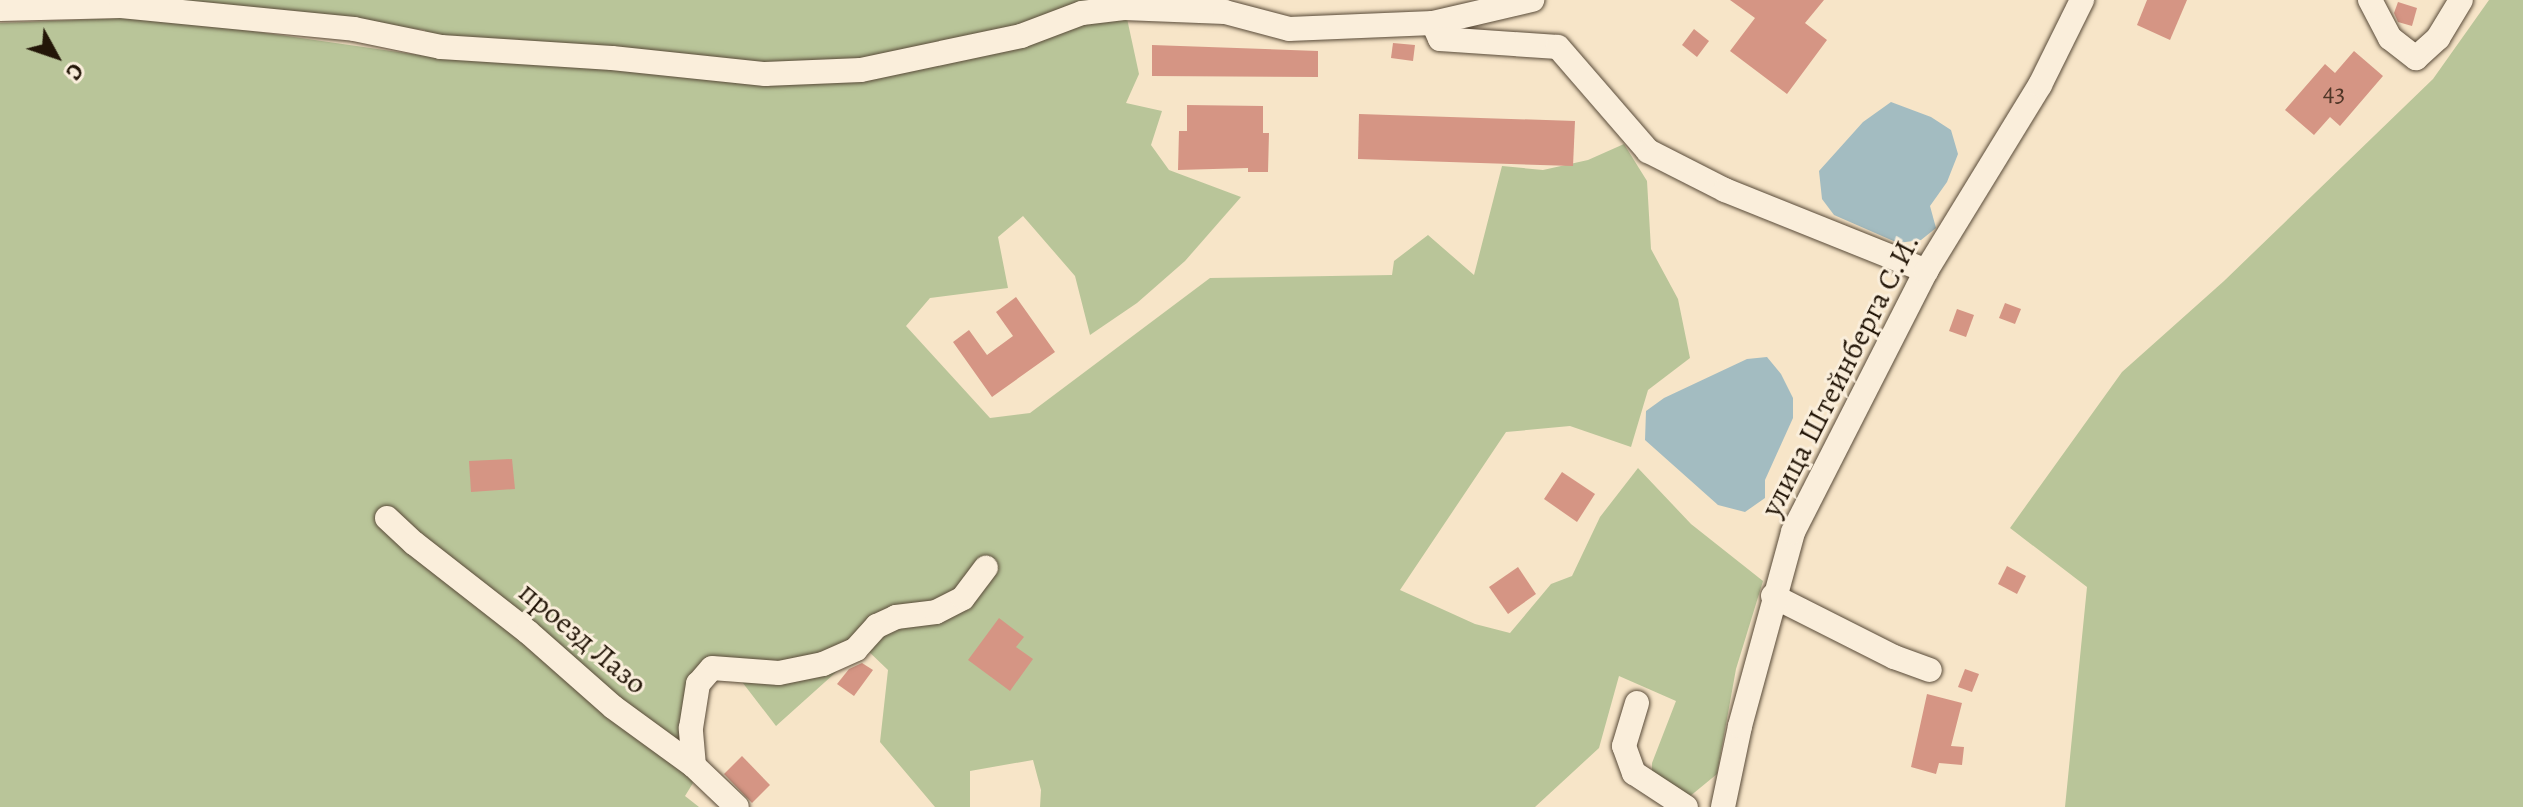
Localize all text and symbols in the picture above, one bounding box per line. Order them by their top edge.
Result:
north arrow [16,16,96,96]
text: С [59,57,90,86]
house number: 43 [2323,77,2345,109]
street label: улица Штейнберга С.И. [1753,227,1927,523]
street label: проезд Лазо [512,574,654,702]

